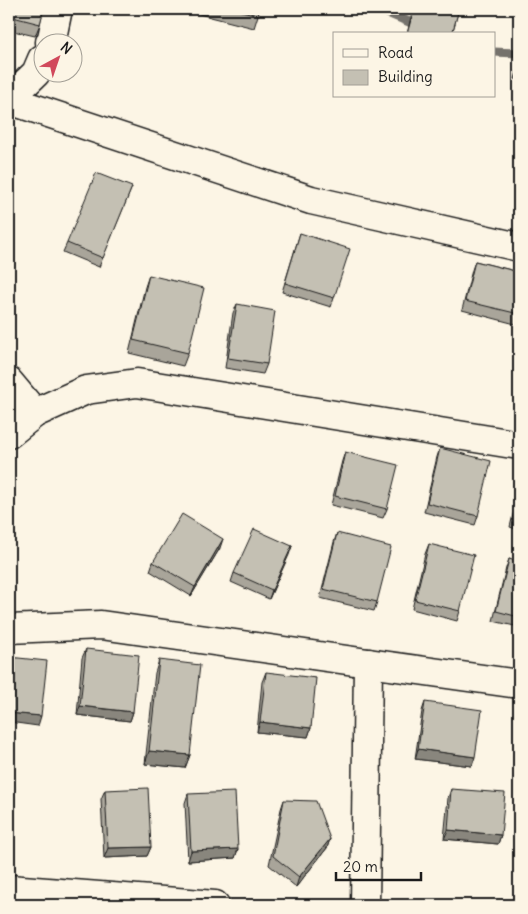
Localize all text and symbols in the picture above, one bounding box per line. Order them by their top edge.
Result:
north arrow [32,32,82,82]
legend [333,32,496,98]
text: N [57,38,76,58]
text: Road [378,43,413,62]
text: Building [378,67,433,86]
scale bar [336,849,420,881]
text: 20 m [343,857,378,876]

